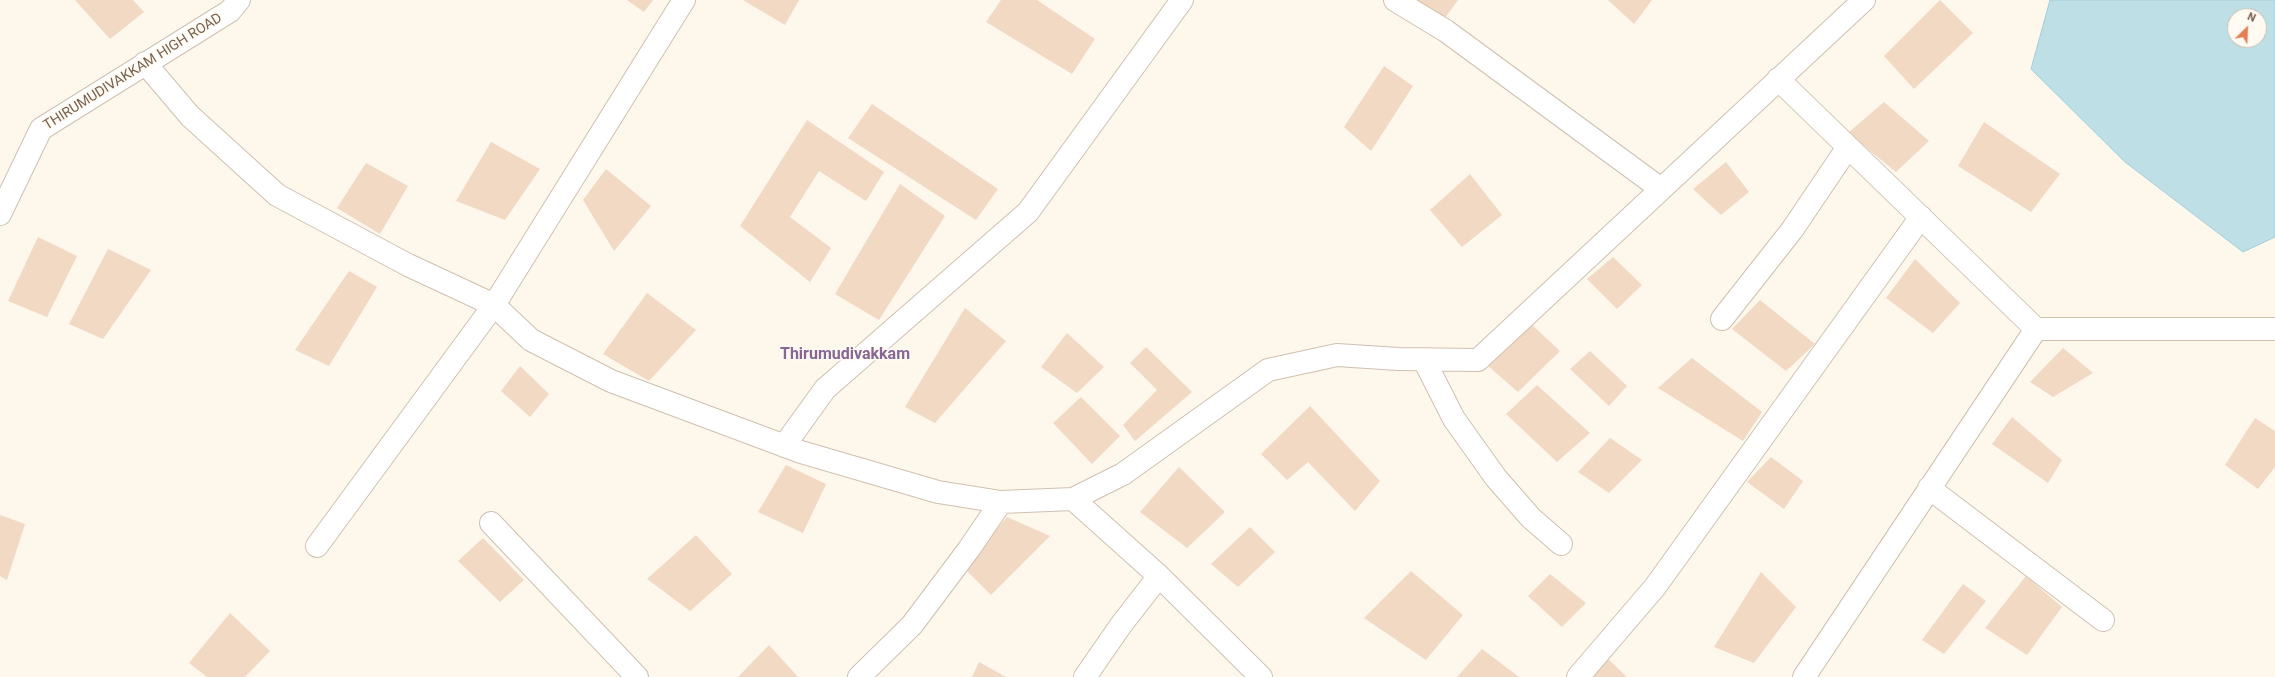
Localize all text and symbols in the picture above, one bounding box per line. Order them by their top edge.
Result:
north arrow [2227,8,2267,48]
street label: THIRUMUDIVAKKAM HIGH ROAD [41,10,225,134]
text: N [2245,10,2258,25]
district label: Thirumudivakkam [780,345,910,365]

